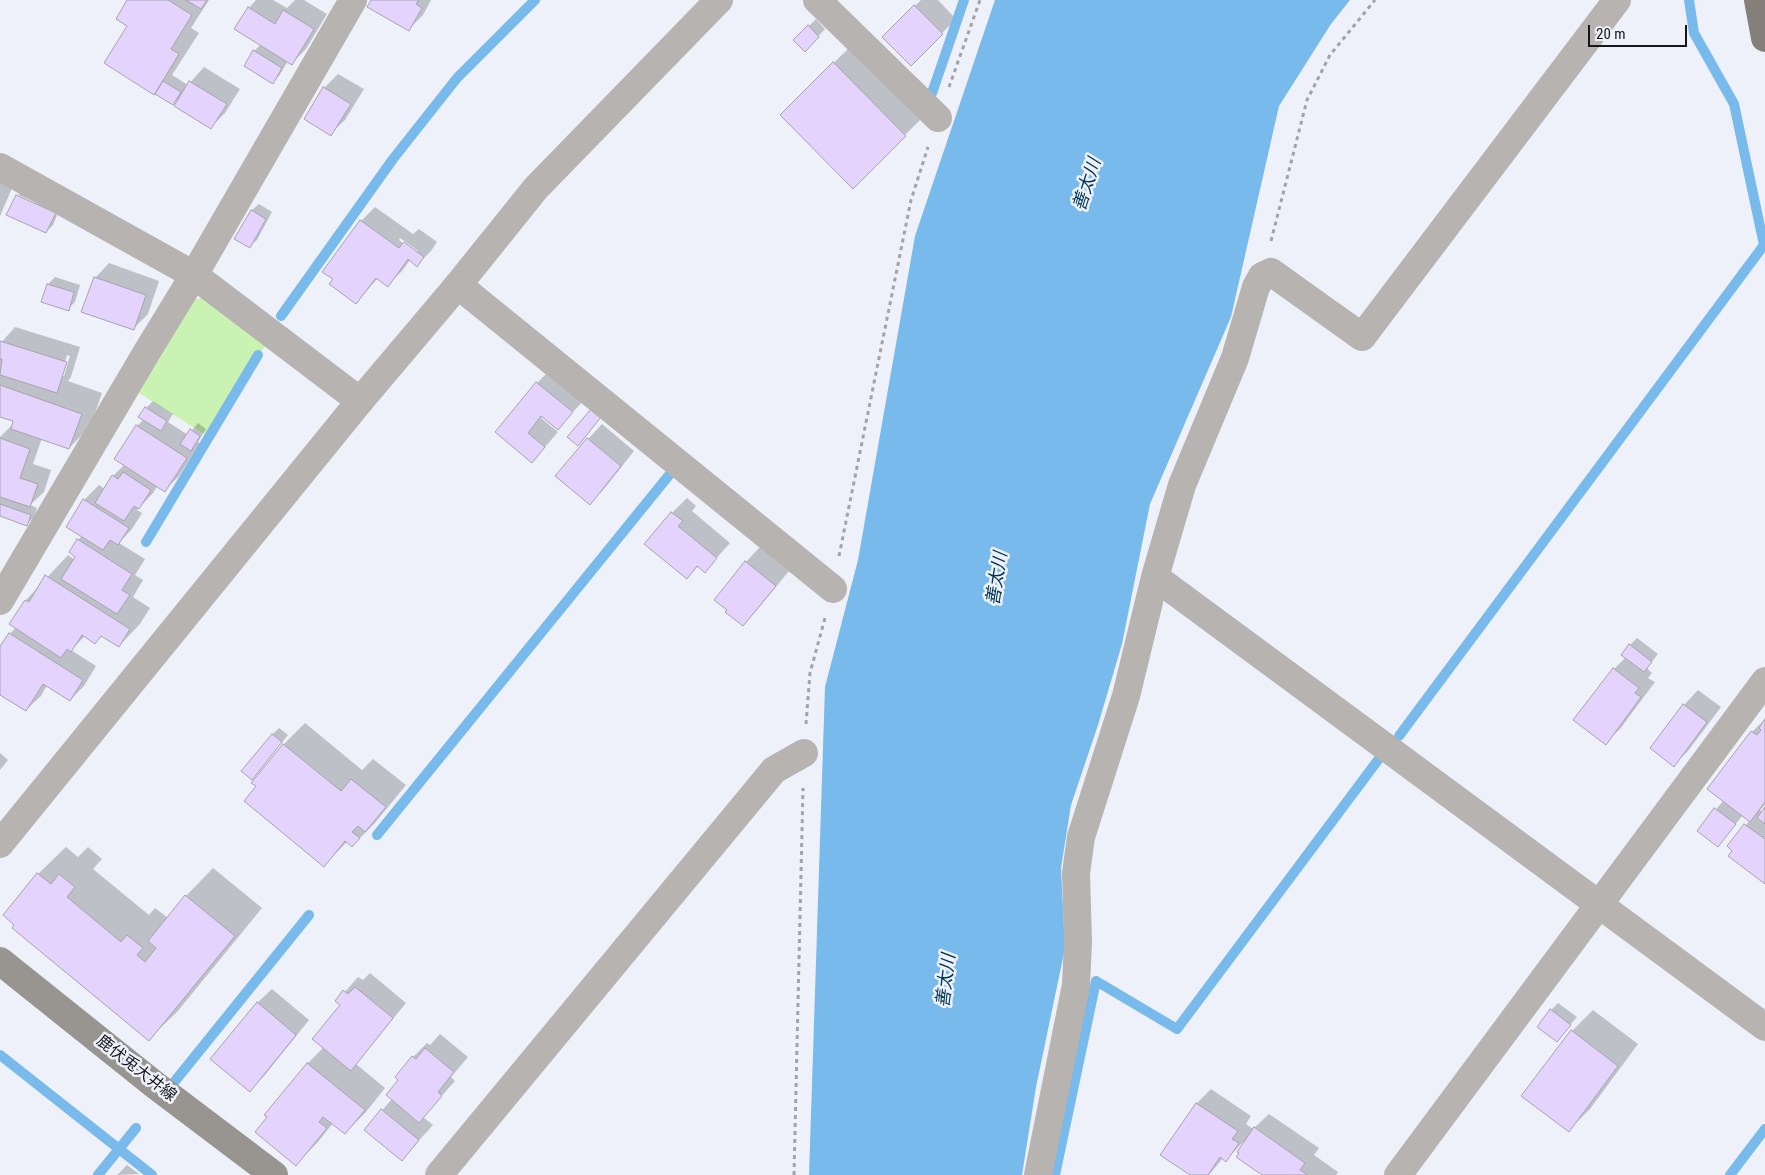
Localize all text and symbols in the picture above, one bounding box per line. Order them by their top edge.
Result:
scale bar [1590,15,1689,47]
text: 20 m [1596,25,1626,43]
water label: 善太川 [1069,156,1107,214]
water label: 善太川 [983,551,1013,607]
water label: 善太川 [933,953,961,1009]
street label: 鹿伏兎大井線 [92,1032,180,1106]

